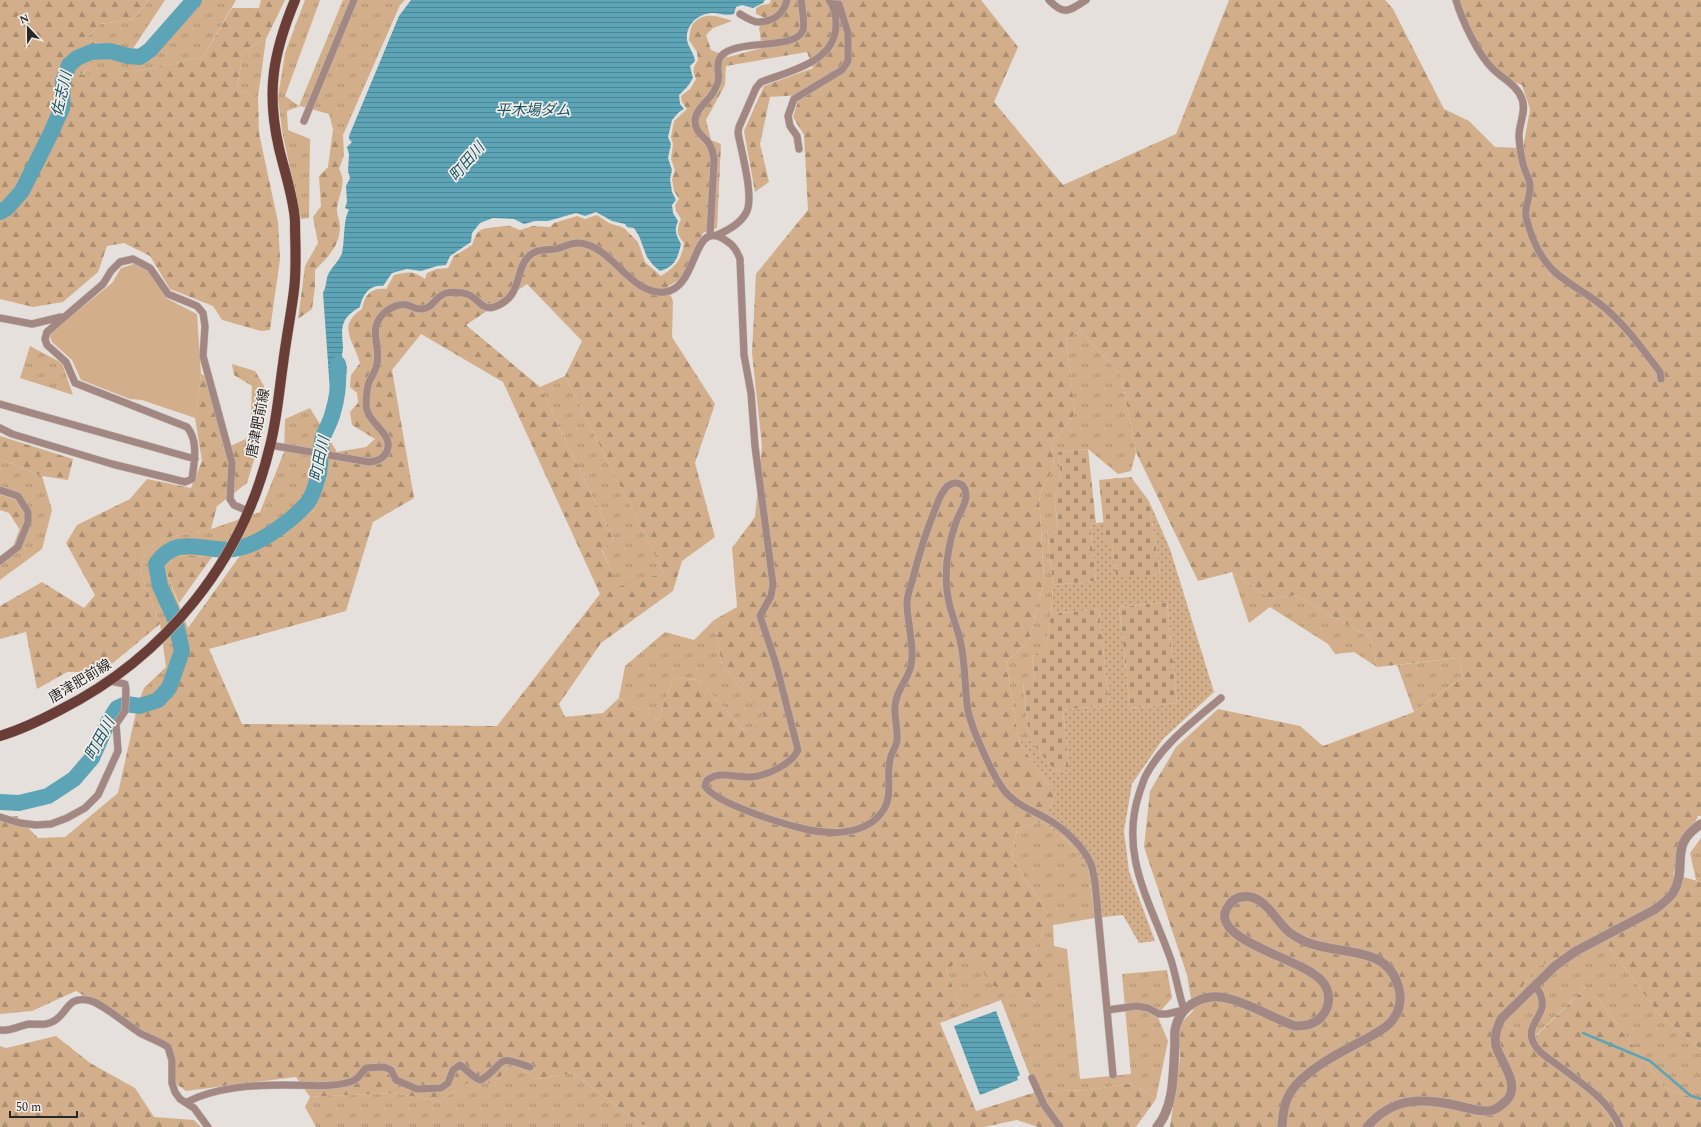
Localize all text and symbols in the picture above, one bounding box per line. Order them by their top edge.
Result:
north arrow [8,8,48,48]
text: N [17,10,32,29]
water label: 佐志川 [46,68,79,119]
water label: 平木場ダム [495,99,571,122]
water label: 町田川 [444,136,492,187]
street label: 唐津肥前線 [241,387,275,459]
water label: 町田川 [304,433,336,483]
street label: 唐津肥前線 [45,654,115,708]
water label: 町田川 [79,712,122,764]
scale bar [10,1093,77,1119]
text: 50 m [16,1098,41,1117]

